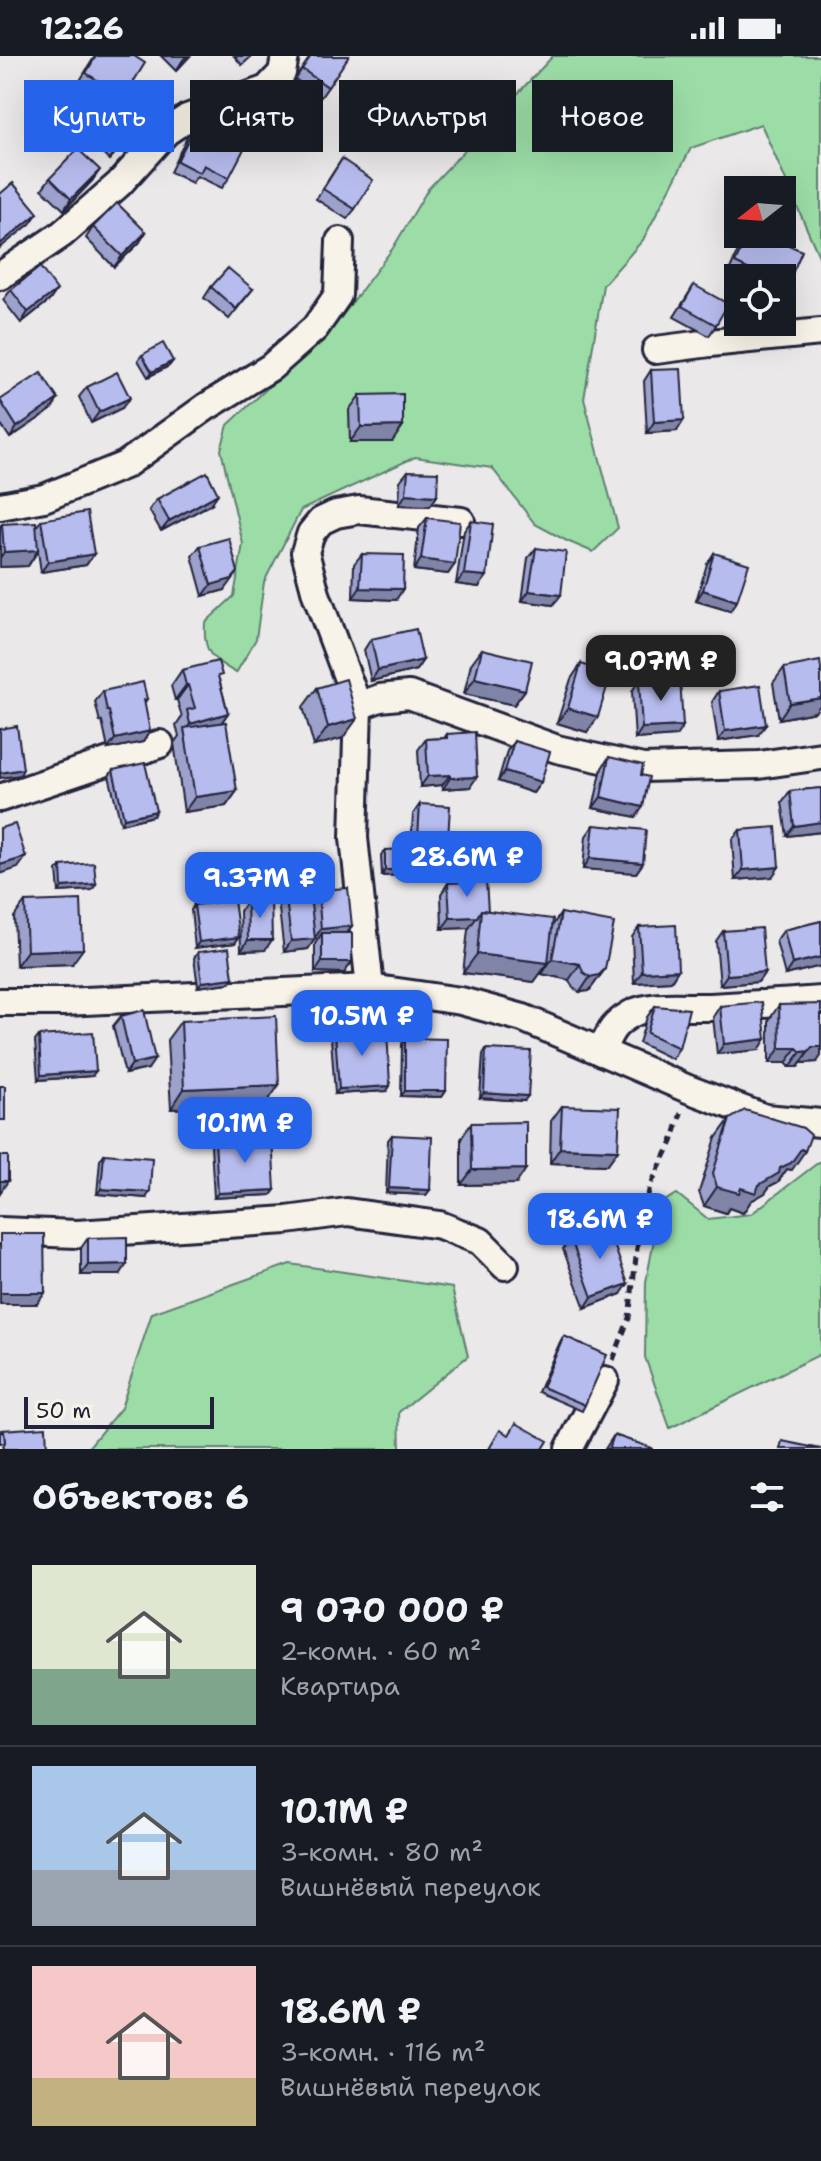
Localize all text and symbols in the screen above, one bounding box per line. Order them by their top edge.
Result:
text: 12:26 [40,8,124,49]
chip: Купить [24,80,174,152]
chip: Снять [190,80,323,152]
chip: Фильтры [339,80,516,152]
chip: Новое [532,80,673,152]
north arrow [724,176,796,248]
map controls [724,176,796,336]
button: locate [724,264,796,336]
pin: 9.07M ₽ [587,635,735,703]
text: 9.07M ₽ [604,643,718,678]
pin: 28.6M ₽ [393,831,541,899]
text: 28.6M ₽ [410,839,524,874]
pin: 9.37M ₽ [186,852,334,920]
text: 9.37M ₽ [203,860,317,895]
pin: 10.5M ₽ [288,990,436,1058]
text: 10.5M ₽ [309,998,415,1033]
pin: 10.1M ₽ [171,1097,319,1165]
text: 10.1M ₽ [196,1105,294,1140]
pin: 18.6M ₽ [526,1193,674,1261]
text: 18.6M ₽ [546,1201,654,1236]
scale bar [24,1393,214,1429]
text: 50 m [36,1396,91,1425]
text: Объектов: 6 [32,1474,249,1520]
icon: filters [745,1475,789,1519]
text: 9 070 000 ₽ [280,1587,504,1633]
icon: home [96,1597,192,1693]
text: 2-комн. · 60 m² [280,1633,482,1668]
text: Квартира [280,1668,400,1703]
text: 10.1M ₽ [280,1788,409,1834]
icon: home [96,1798,192,1894]
text: 3-комн. · 80 m² [280,1834,483,1869]
text: Вишнёвый переулок [280,1869,541,1904]
text: 18.6M ₽ [280,1988,421,2034]
icon: home [96,1998,192,2094]
text: 3-комн. · 116 m² [280,2034,486,2069]
text: Вишнёвый переулок [280,2069,541,2104]

